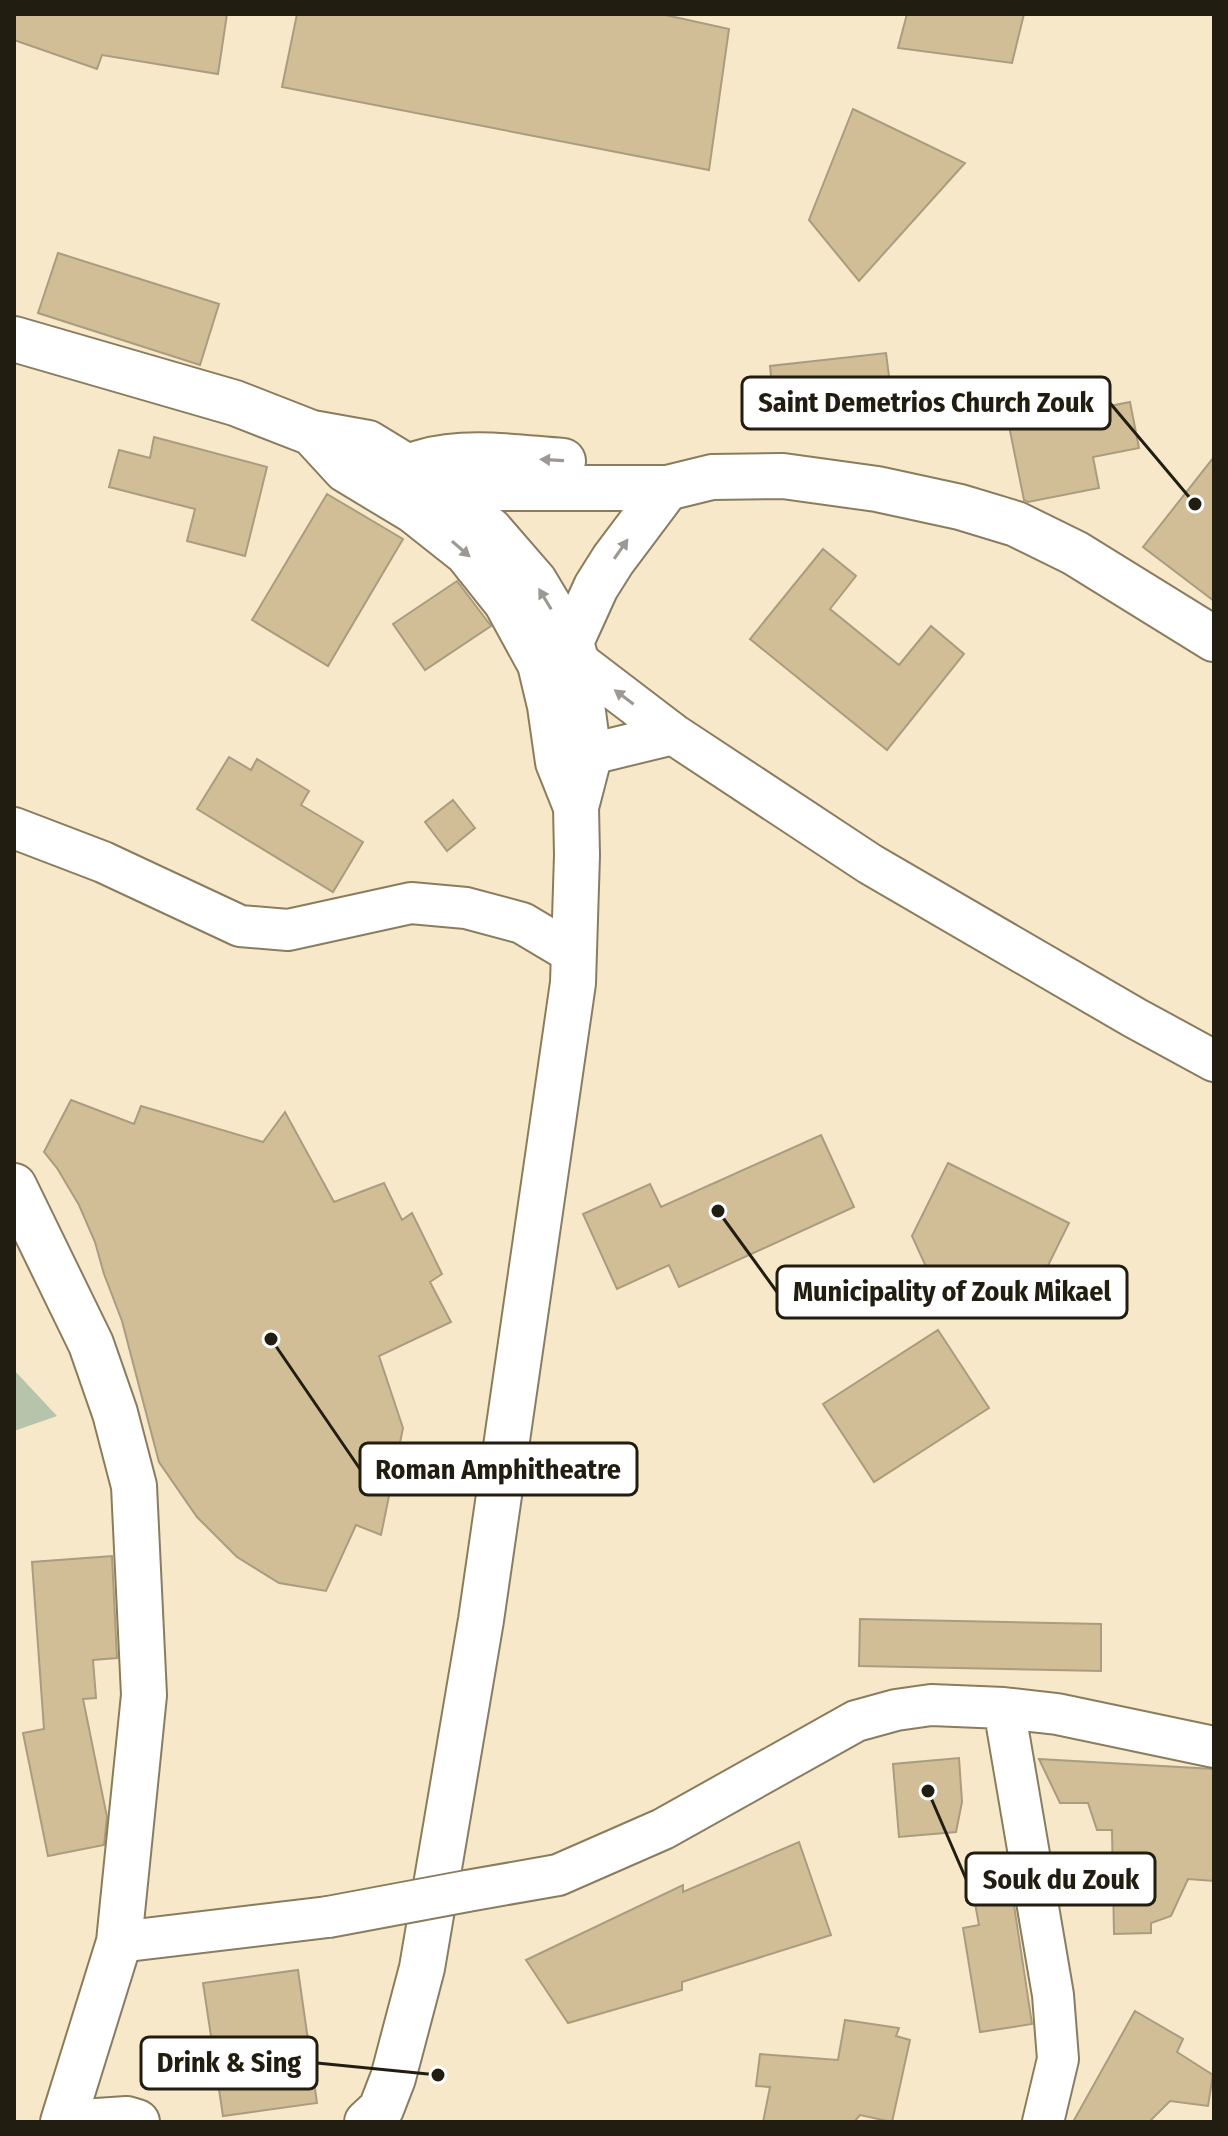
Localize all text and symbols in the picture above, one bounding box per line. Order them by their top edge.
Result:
callout: Saint Demetrios Church Zouk [742,377,1110,429]
text: Saint Demetrios Church Zouk [758,386,1095,419]
one-way arrow [539,453,564,466]
one-way arrow [613,538,629,559]
one-way arrow [451,540,471,558]
one-way arrow [539,588,553,610]
one-way arrow [614,690,635,706]
callout: Municipality of Zouk Mikael [777,1266,1127,1318]
text: Municipality of Zouk Mikael [793,1275,1111,1308]
callout: Roman Amphitheatre [360,1443,637,1495]
text: Roman Amphitheatre [375,1453,621,1486]
callout: Souk du Zouk [966,1853,1155,1905]
text: Souk du Zouk [983,1863,1140,1896]
callout: Drink & Sing [141,2037,317,2089]
text: Drink & Sing [157,2046,301,2079]

